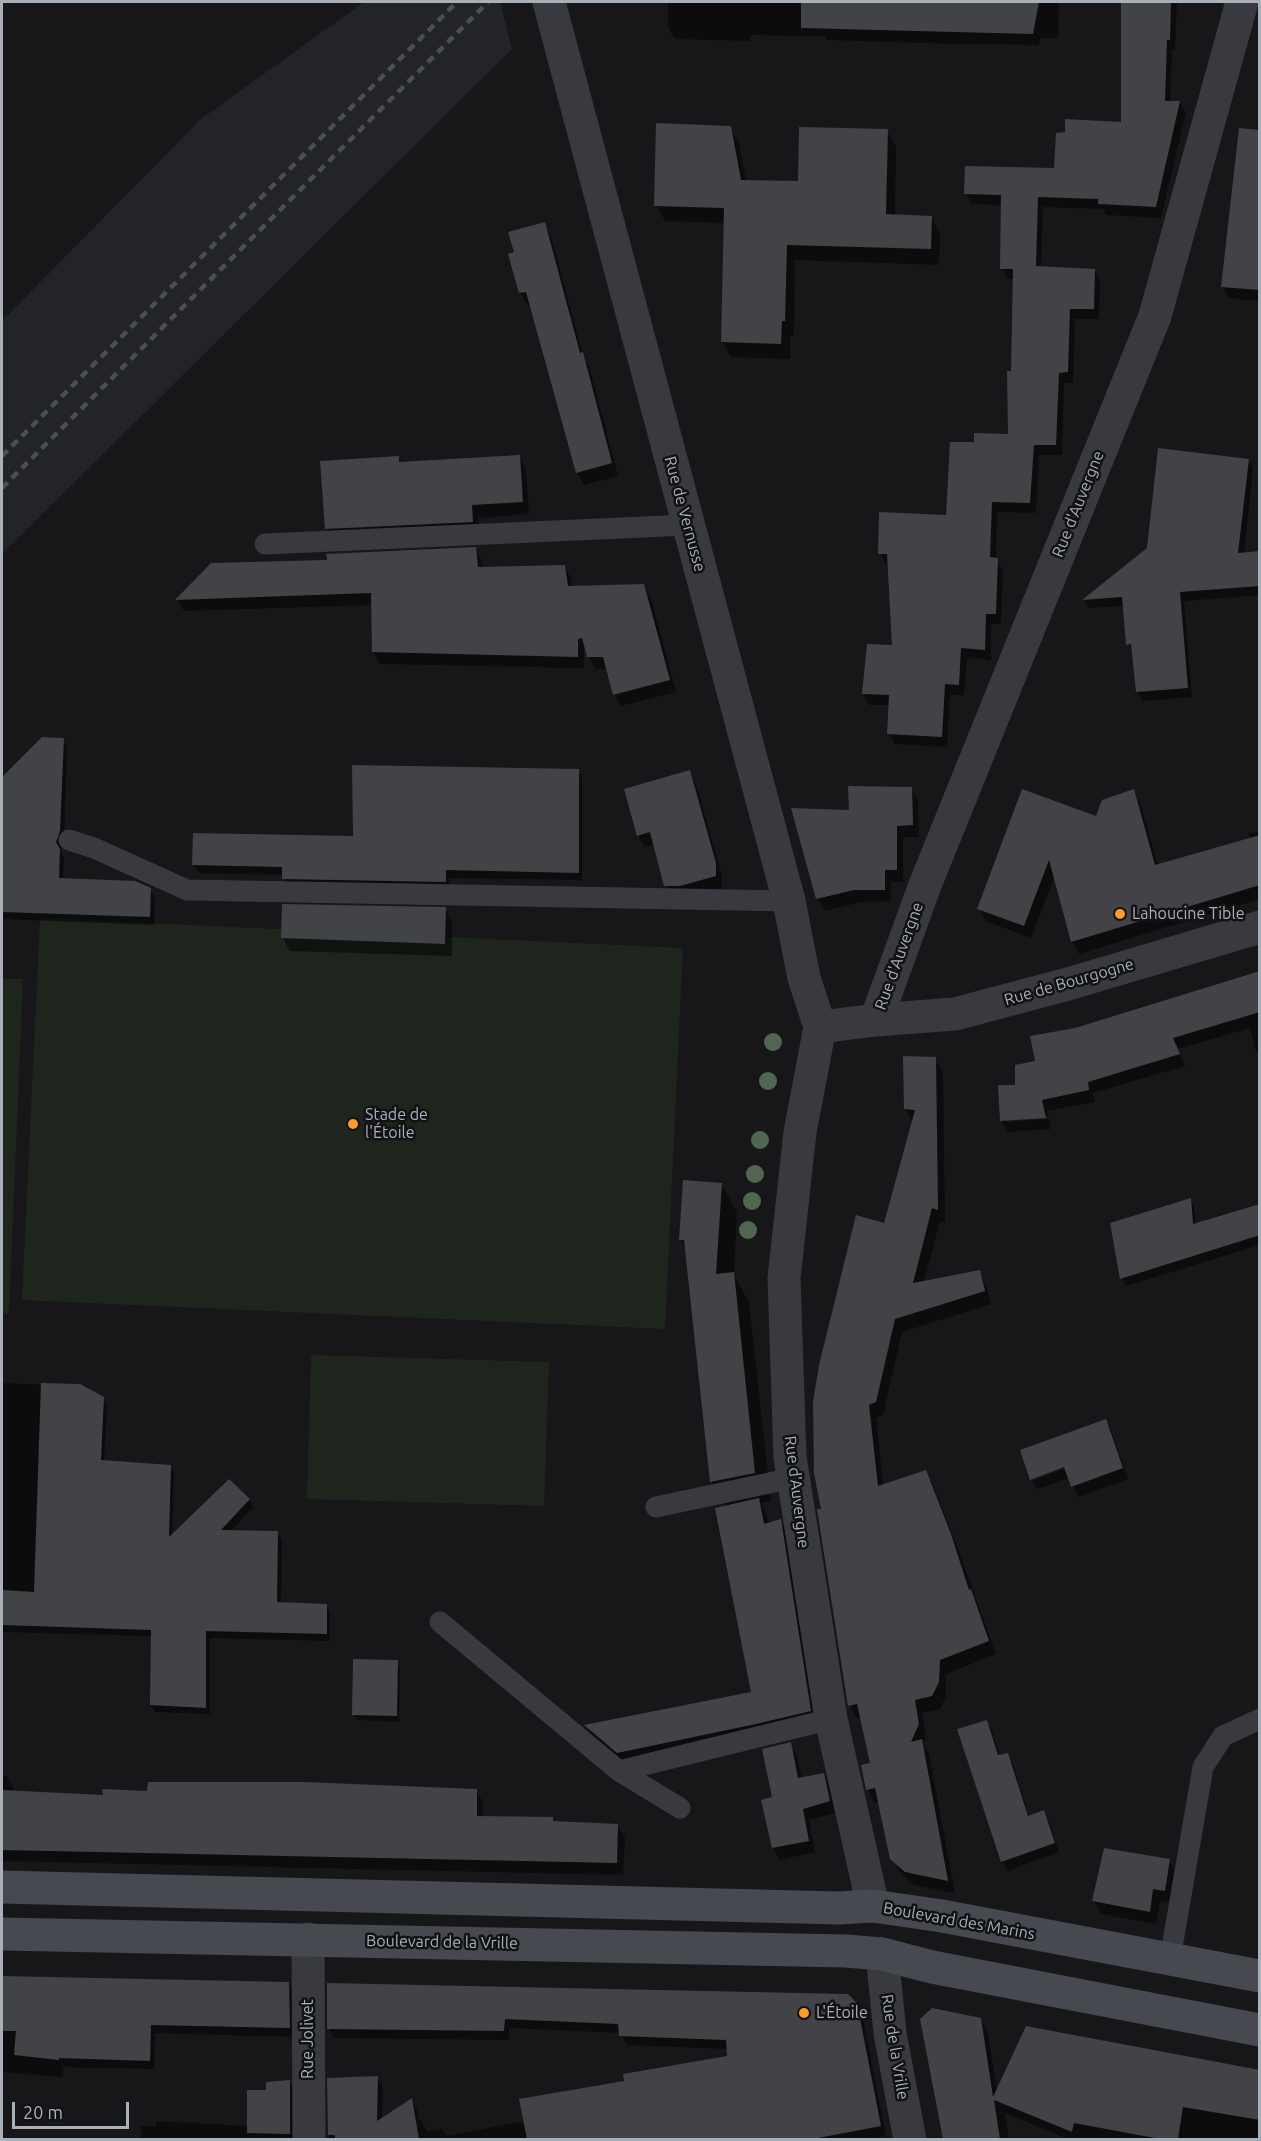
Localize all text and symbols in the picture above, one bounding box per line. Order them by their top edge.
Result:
street label: Rue d'Auvergne [1048,448,1108,560]
street label: Rue de Vernusse [660,454,710,574]
street label: Rue d'Auvergne [871,900,927,1012]
place label: Lahoucine Tible [1132,904,1244,924]
marker: Lahoucine Tible [1113,907,1127,921]
street label: Rue de Bourgogne [1002,954,1136,1010]
place label: Stade de l'Étoile [365,1105,428,1143]
marker: Stade de l'Étoile [346,1117,360,1131]
street label: Rue d'Auvergne [781,1435,813,1549]
street label: Boulevard des Marins [882,1898,1036,1944]
street label: Boulevard de la Vrille [366,1931,518,1953]
street label: Rue de la Vrille [877,1993,913,2101]
street label: Rue Jolivet [298,1999,318,2079]
place label: L'Étoile [816,2003,868,2023]
marker: L'Étoile [797,2006,811,2020]
scale bar [15,2090,132,2128]
text: 20 m [23,2102,63,2122]

